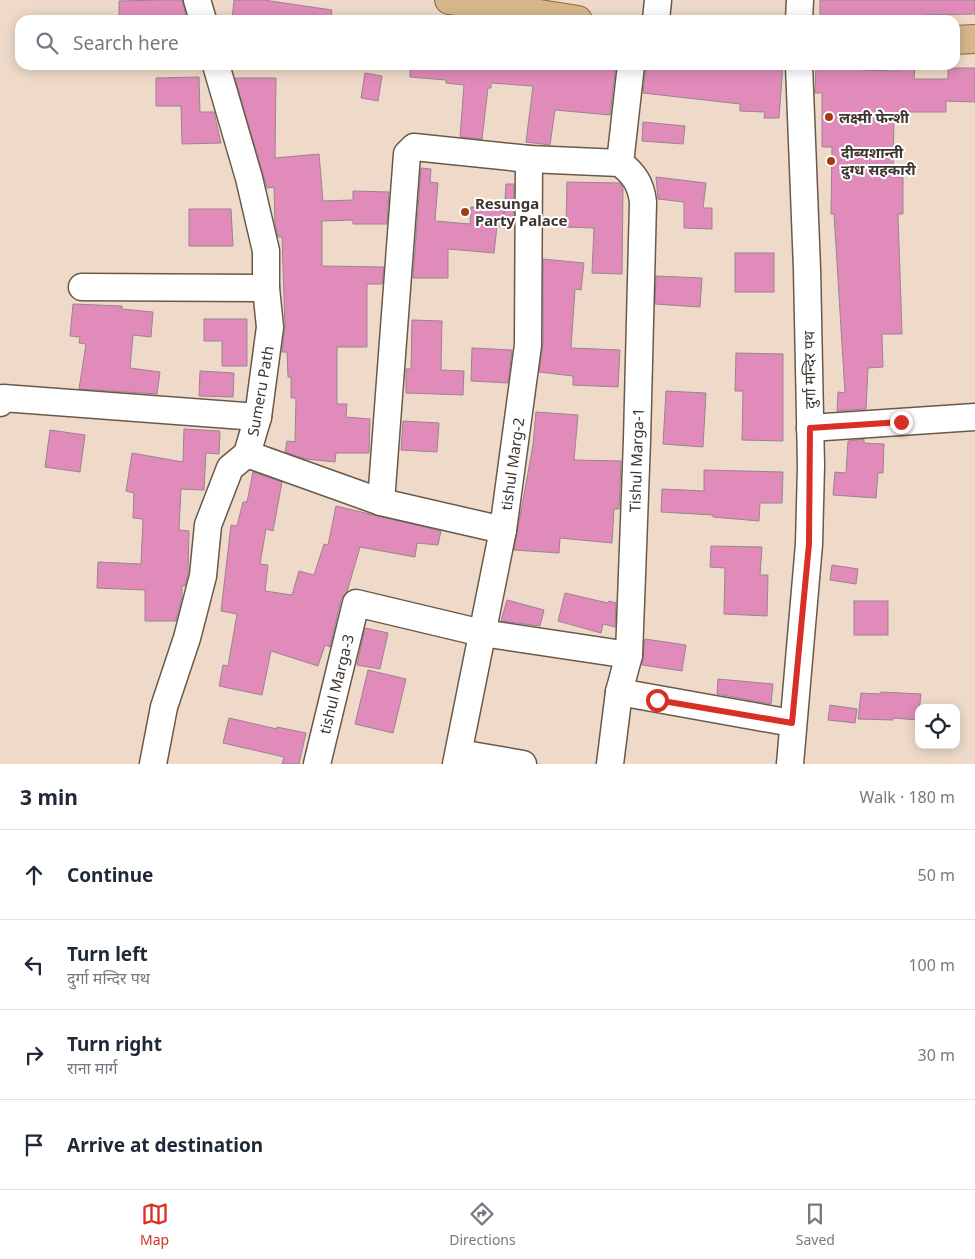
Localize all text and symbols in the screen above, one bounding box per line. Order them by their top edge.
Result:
search box [15,15,960,70]
icon: search [33,29,61,57]
text: Search here [73,30,179,56]
place label: लक्ष्मी फेन्शी [839,107,910,127]
marker: लक्ष्मी फेन्शी [823,111,835,123]
place label: दीब्यशान्ती दुग्ध सहकारी [841,142,916,180]
marker: दीब्यशान्ती दुग्ध सहकारी [825,155,837,167]
place label: Resunga Party Palace [475,193,567,230]
marker: Resunga Party Palace [459,206,471,218]
street label: दुर्गा मन्दिर पथ [798,331,821,409]
street label: Sumeru Path [242,344,278,438]
street label: Tishul Marga-1 [624,407,648,513]
route end [890,411,913,434]
street label: tishul Marg-2 [496,416,528,512]
street label: tishul Marga-3 [314,632,358,736]
route start [646,689,669,712]
map controls [915,704,960,749]
button: locate [915,704,960,749]
text: 3 min [20,783,78,811]
text: Walk · 180 m [860,786,955,808]
icon: ahead [20,861,48,889]
text: Continue [67,862,153,888]
text: 50 m [918,864,955,886]
text: Turn left [67,941,148,967]
icon: left [20,951,48,979]
text: 100 m [908,954,955,976]
text: दुर्गा मन्दिर पथ [67,967,150,989]
text: Turn right [67,1031,162,1057]
icon: right [20,1041,48,1069]
text: 30 m [918,1044,955,1066]
text: राना मार्ग [67,1057,118,1079]
icon: arrive [20,1131,48,1159]
text: Arrive at destination [67,1132,263,1158]
tab: Map [140,1200,169,1249]
tab: Directions [449,1200,516,1249]
tab: Saved [796,1200,835,1249]

